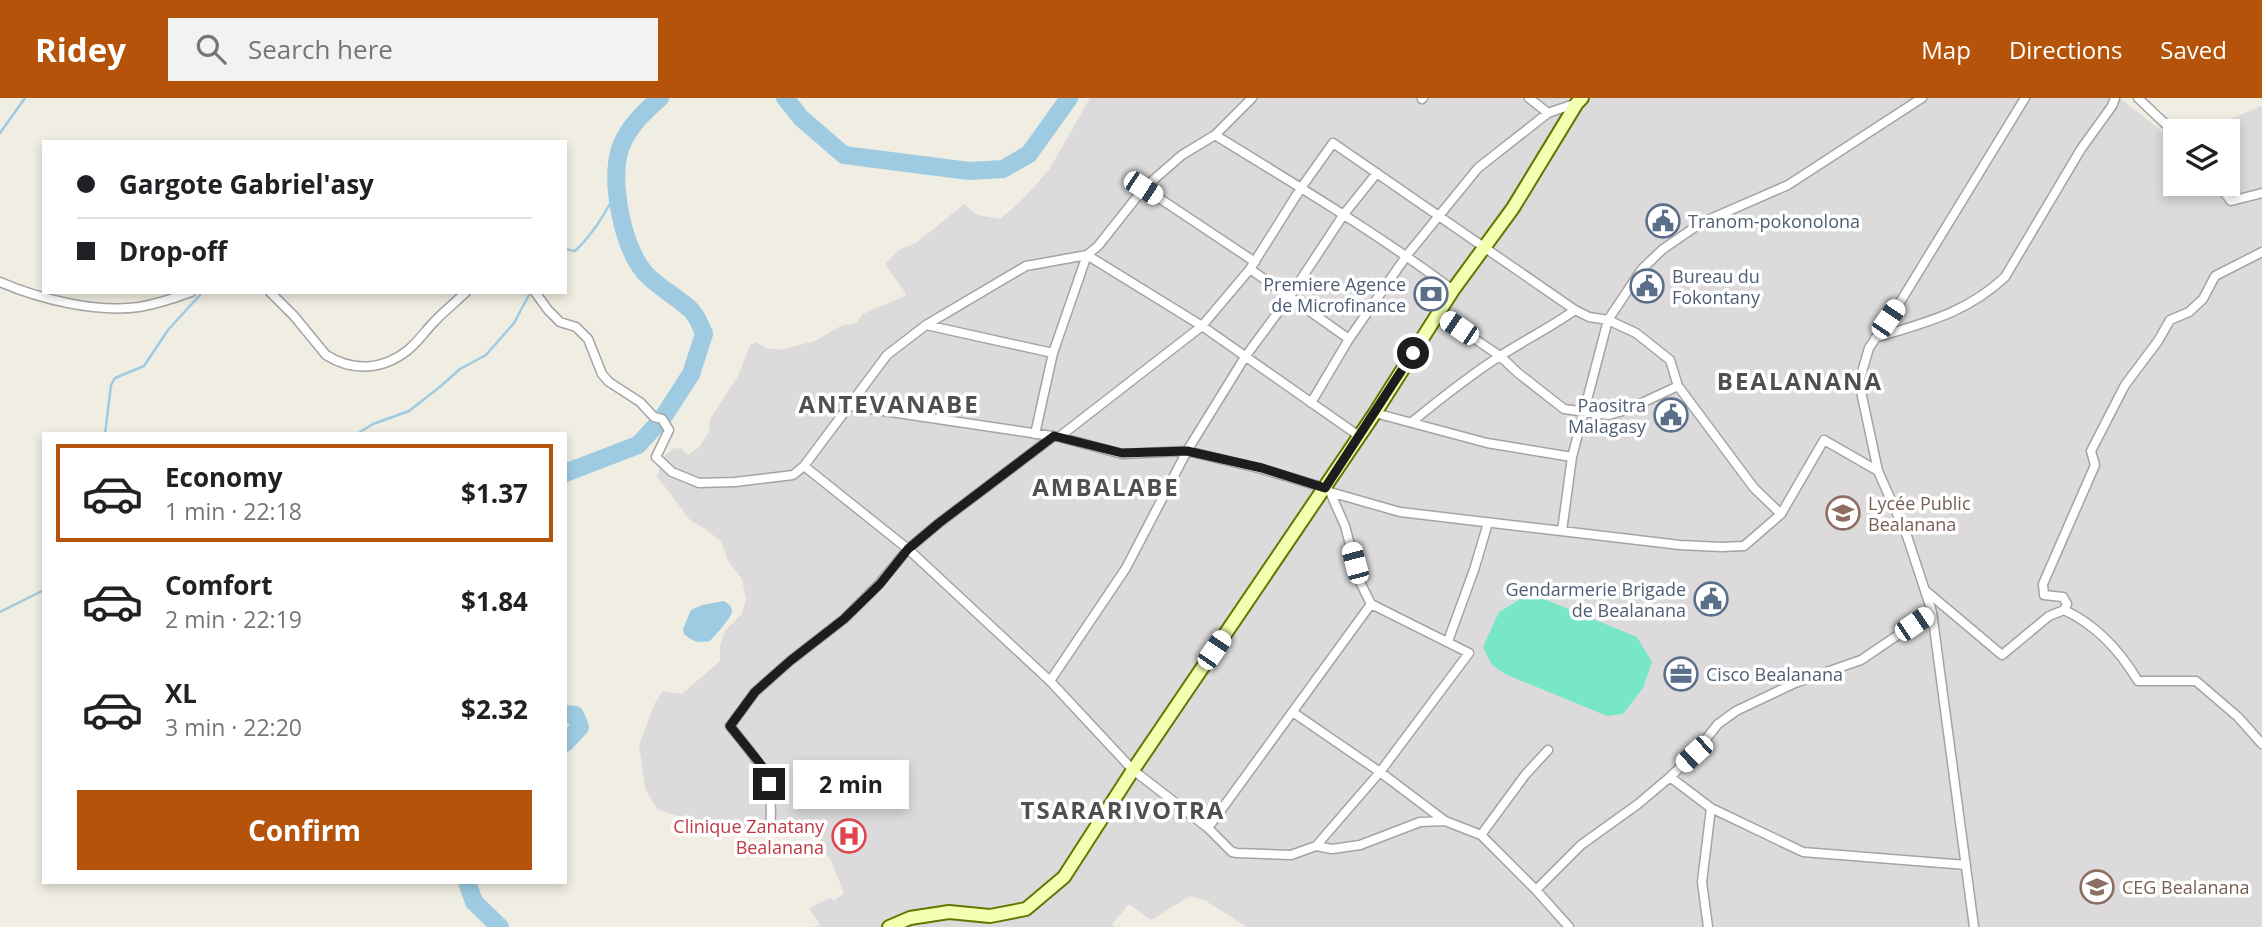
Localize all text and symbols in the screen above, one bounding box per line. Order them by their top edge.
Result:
search box [168,18,658,81]
text: Ridey [35,27,126,72]
icon: search [192,30,230,68]
text: Search here [248,31,393,67]
text: Map [1921,33,1971,66]
text: Directions [2009,33,2122,66]
text: Saved [2160,33,2227,66]
map controls [2163,119,2240,196]
button: layers [2163,119,2240,196]
text: Gargote Gabriel'asy [119,166,374,202]
car [1120,168,1167,208]
public building icon: Tranom-pokonolona [1644,202,1682,240]
place label: Tranom-pokonolona [1688,209,1860,233]
text: Drop-off [119,233,227,269]
place label: Bureau du Fokontany [1672,264,1761,309]
public building icon: Bureau du Fokontany [1628,267,1666,305]
place label: Premiere Agence de Microfinance [1263,272,1406,317]
bank icon: Premiere Agence de Microfinance [1412,275,1450,313]
car [1868,296,1909,342]
car [1436,308,1483,348]
route start [1397,337,1429,369]
district label: BEALANANA [1717,364,1883,397]
district label: ANTEVANABE [798,387,980,420]
place label: Paositra Malagasy [1568,393,1647,438]
public building icon: Paositra Malagasy [1652,396,1690,434]
text: Economy [165,459,283,495]
icon: car [81,462,144,525]
district label: AMBALABE [1032,470,1180,503]
text: $1.37 [461,475,528,511]
place label: Lycée Public Bealanana [1868,491,1971,536]
school or university icon: Lycée Public Bealanana [1824,494,1862,532]
text: 1 min · 22:18 [165,495,302,527]
car [1340,540,1371,586]
text: Comfort [165,567,272,603]
icon: car [81,570,144,633]
place label: Gendarmerie Brigade de Bealanana [1506,577,1686,622]
public building icon: Gendarmerie Brigade de Bealanana [1692,580,1730,618]
text: $1.84 [461,583,528,619]
text: 2 min · 22:19 [165,603,302,635]
car [1891,604,1938,644]
car [1194,627,1235,673]
office icon: Cisco Bealanana [1662,655,1700,693]
place label: Cisco Bealanana [1706,662,1843,686]
text: XL [165,675,197,711]
icon: car [81,678,144,741]
text: $2.32 [461,691,528,727]
text: 3 min · 22:20 [165,711,302,743]
car [1672,732,1717,776]
callout: 2 min [794,760,909,808]
route end [753,768,785,800]
text: 2 min [819,768,883,800]
button: Confirm [77,790,532,870]
district label: TSARARIVOTRA [1021,793,1225,826]
place label: Clinique Zanatany Bealanana [673,814,825,859]
hospital icon: Clinique Zanatany Bealanana [830,817,868,855]
school or university icon: CEG Bealanana [2078,868,2116,906]
place label: CEG Bealanana [2122,875,2249,899]

